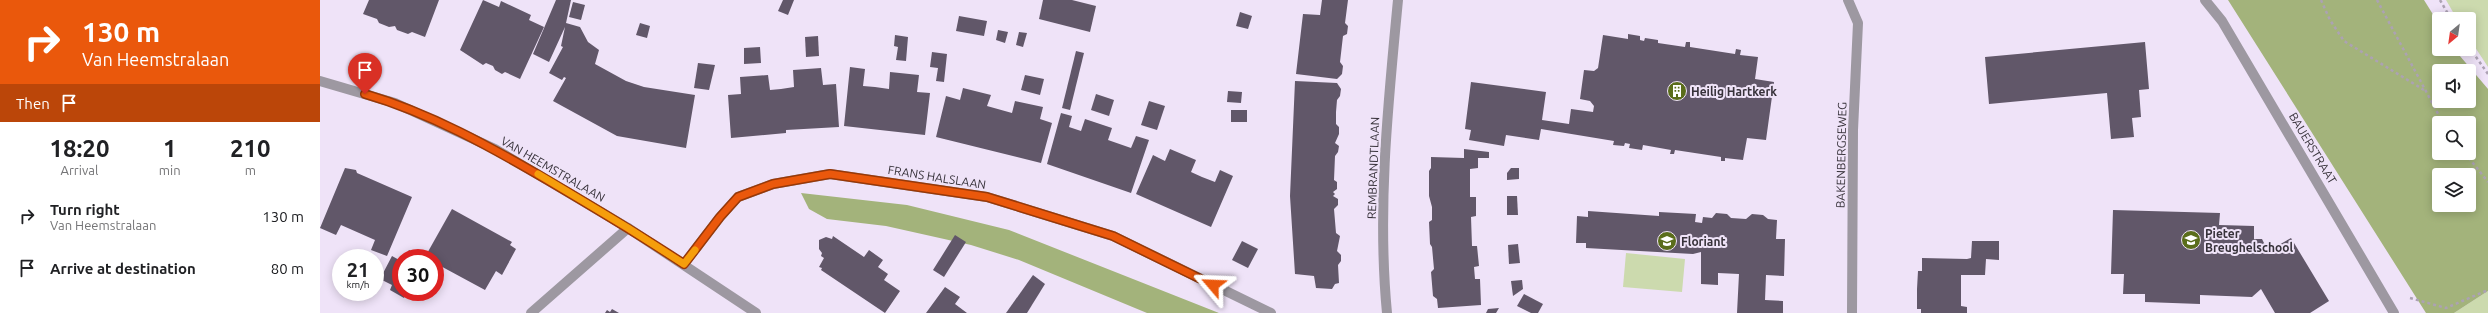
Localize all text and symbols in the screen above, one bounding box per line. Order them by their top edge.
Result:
north arrow [2432,12,2476,56]
map controls [2432,12,2476,212]
icon: right [16,16,68,68]
text: 130 m [82,16,160,47]
text: Van Heemstralaan [82,49,229,69]
pin [348,53,382,94]
icon: arrive [354,59,376,81]
button: sound [2432,64,2476,108]
building icon: Heilig Hartkerk [1666,80,1688,102]
place label: Heilig Hartkerk [1691,85,1777,98]
icon: arrive [58,92,80,114]
text: Then [16,95,50,112]
street label: BAKENBERGSEWEG [1834,102,1848,208]
street label: BAUERSTRAAT [2287,110,2339,186]
button: search [2432,116,2476,160]
street label: REMBRANDTLAAN [1365,117,1381,219]
street label: VAN HEEMSTRALAAN [499,134,607,204]
text: 18:20 [49,135,109,162]
text: 1 [163,135,176,162]
text: 210 [230,135,271,162]
text: Arrival [60,163,98,177]
text: min [159,163,181,177]
text: m [245,163,256,177]
street label: FRANS HALSLAAN [887,163,987,191]
button: layers [2432,168,2476,212]
text: Turn right [50,201,120,218]
icon: right [16,205,38,227]
text: 130 m [262,208,304,225]
text: Van Heemstralaan [50,218,156,232]
place label: Pieter Breughelschool [2205,227,2293,254]
school or university icon: Pieter Breughelschool [2180,229,2202,251]
school or university icon: Floriant [1656,230,1678,252]
place label: Floriant [1681,235,1726,248]
speed limit sign: 30 [392,249,444,301]
icon: arrive [16,257,38,279]
text: 21 [347,258,369,281]
text: Arrive at destination [50,260,196,277]
text: 80 m [271,260,304,277]
position arrow [1192,264,1234,306]
text: km/h [346,279,370,290]

